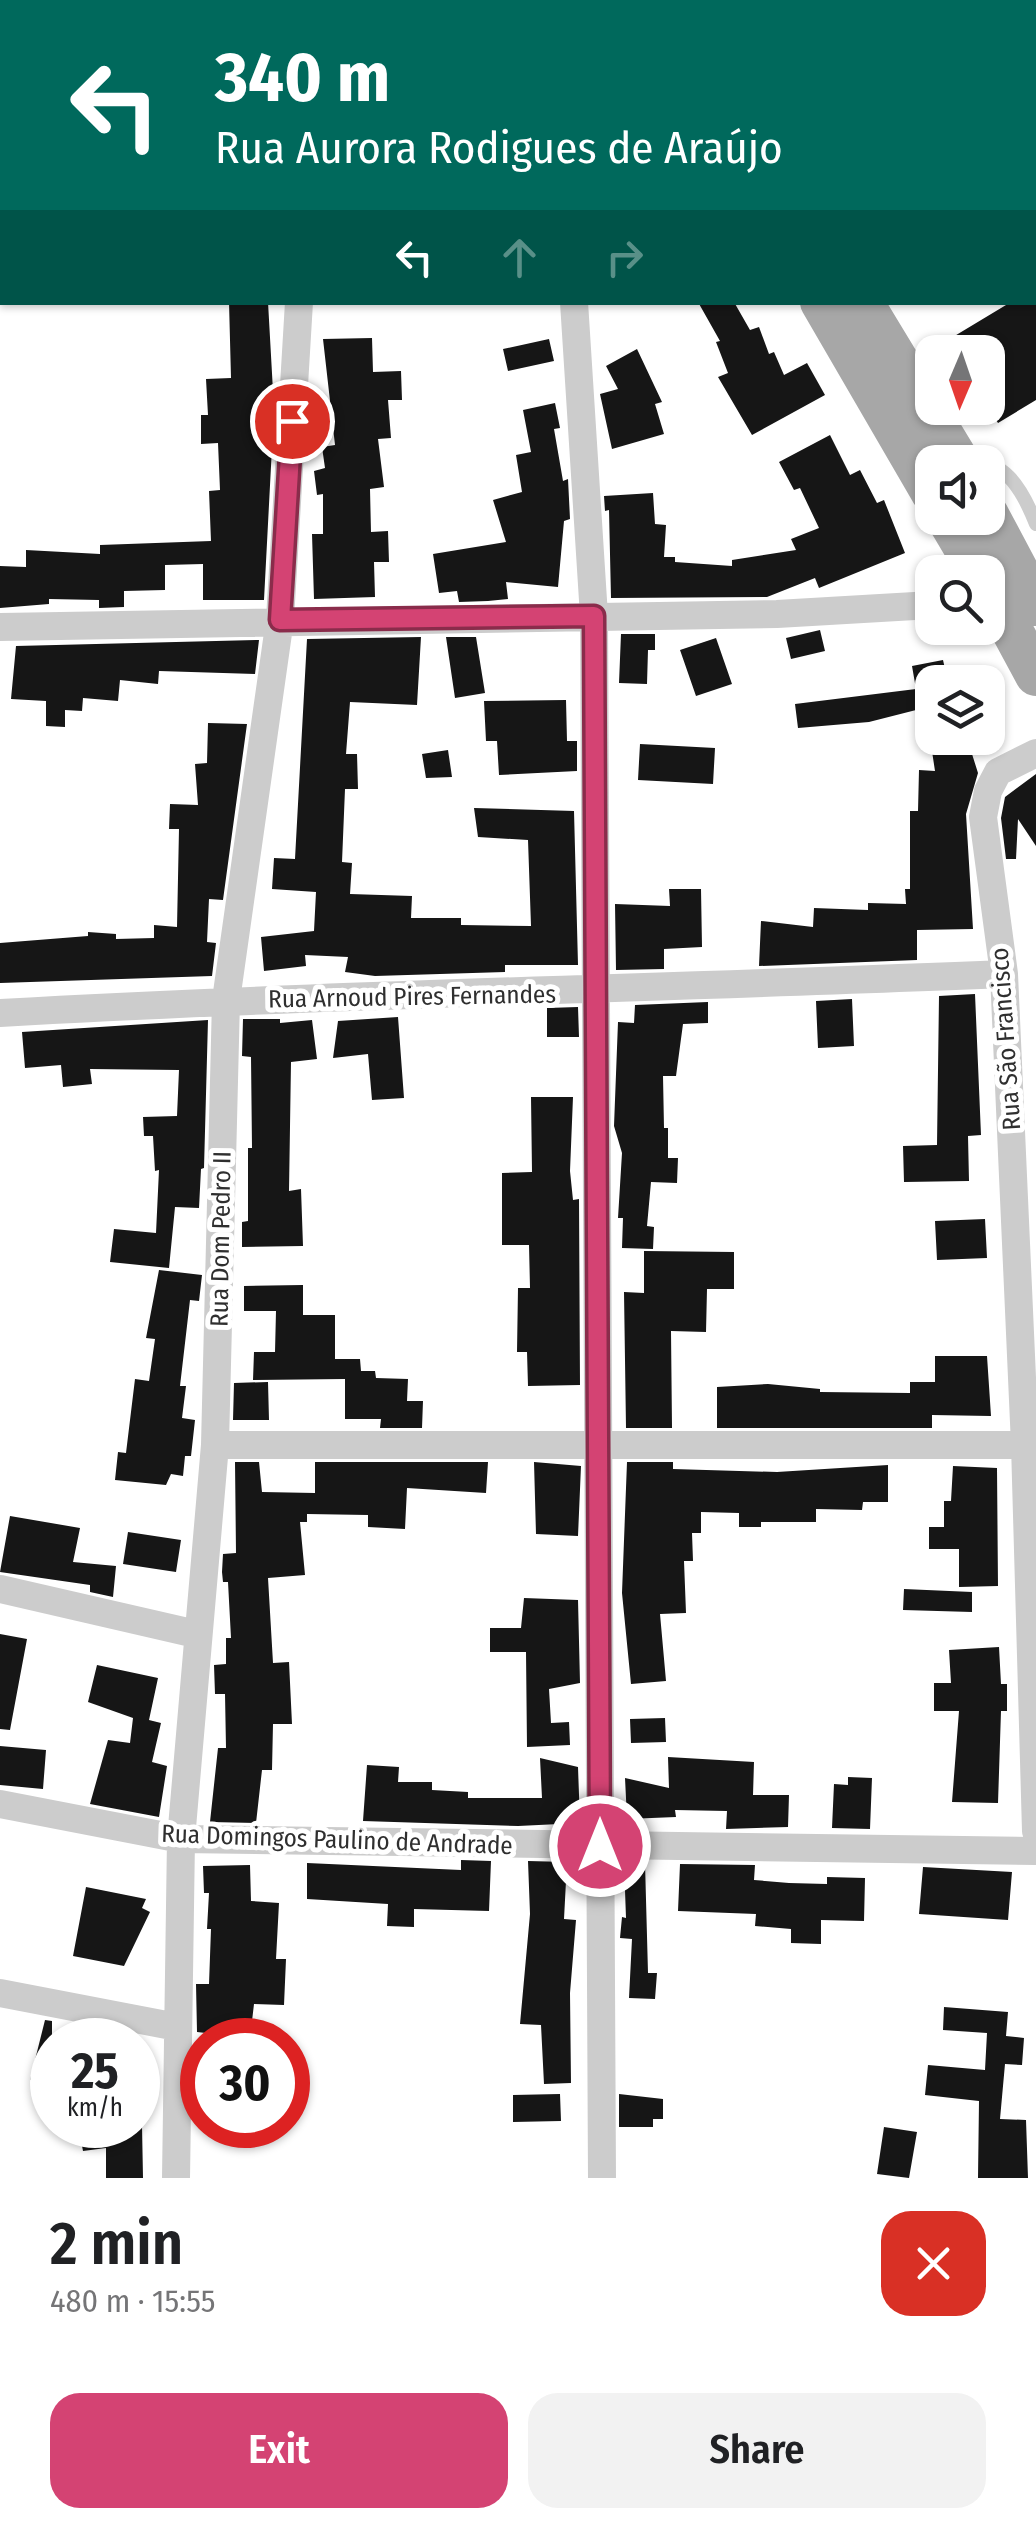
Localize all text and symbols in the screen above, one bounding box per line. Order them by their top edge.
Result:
text: 340 m [215,36,390,120]
icon: left [50,40,180,170]
text: Rua Aurora Rodigues de Araújo [215,121,783,175]
icon: left [387,230,442,285]
icon: ahead [492,230,547,285]
icon: right [597,230,652,285]
north arrow [915,335,1005,425]
map controls [915,335,1005,755]
pin [250,379,335,464]
icon: arrive [265,394,320,449]
button: sound [915,445,1005,535]
button: search [915,555,1005,645]
button: layers [915,665,1005,755]
street label: Rua São Francisco [985,947,1027,1131]
street label: Rua Arnoud Pires Fernandes [268,979,556,1015]
street label: Rua Dom Pedro II [204,1151,238,1327]
position arrow [548,1794,652,1898]
street label: Rua Domingos Paulino de Andrade [161,1819,513,1861]
speed limit sign: 30 [180,2018,310,2148]
text: 25 [71,2041,119,2101]
text: km/h [67,2093,123,2123]
text: 2 min [50,2208,183,2280]
button: close [881,2211,986,2316]
text: 480 m · 15:55 [50,2282,215,2320]
button: Exit [50,2393,508,2508]
button: Share [528,2393,986,2508]

